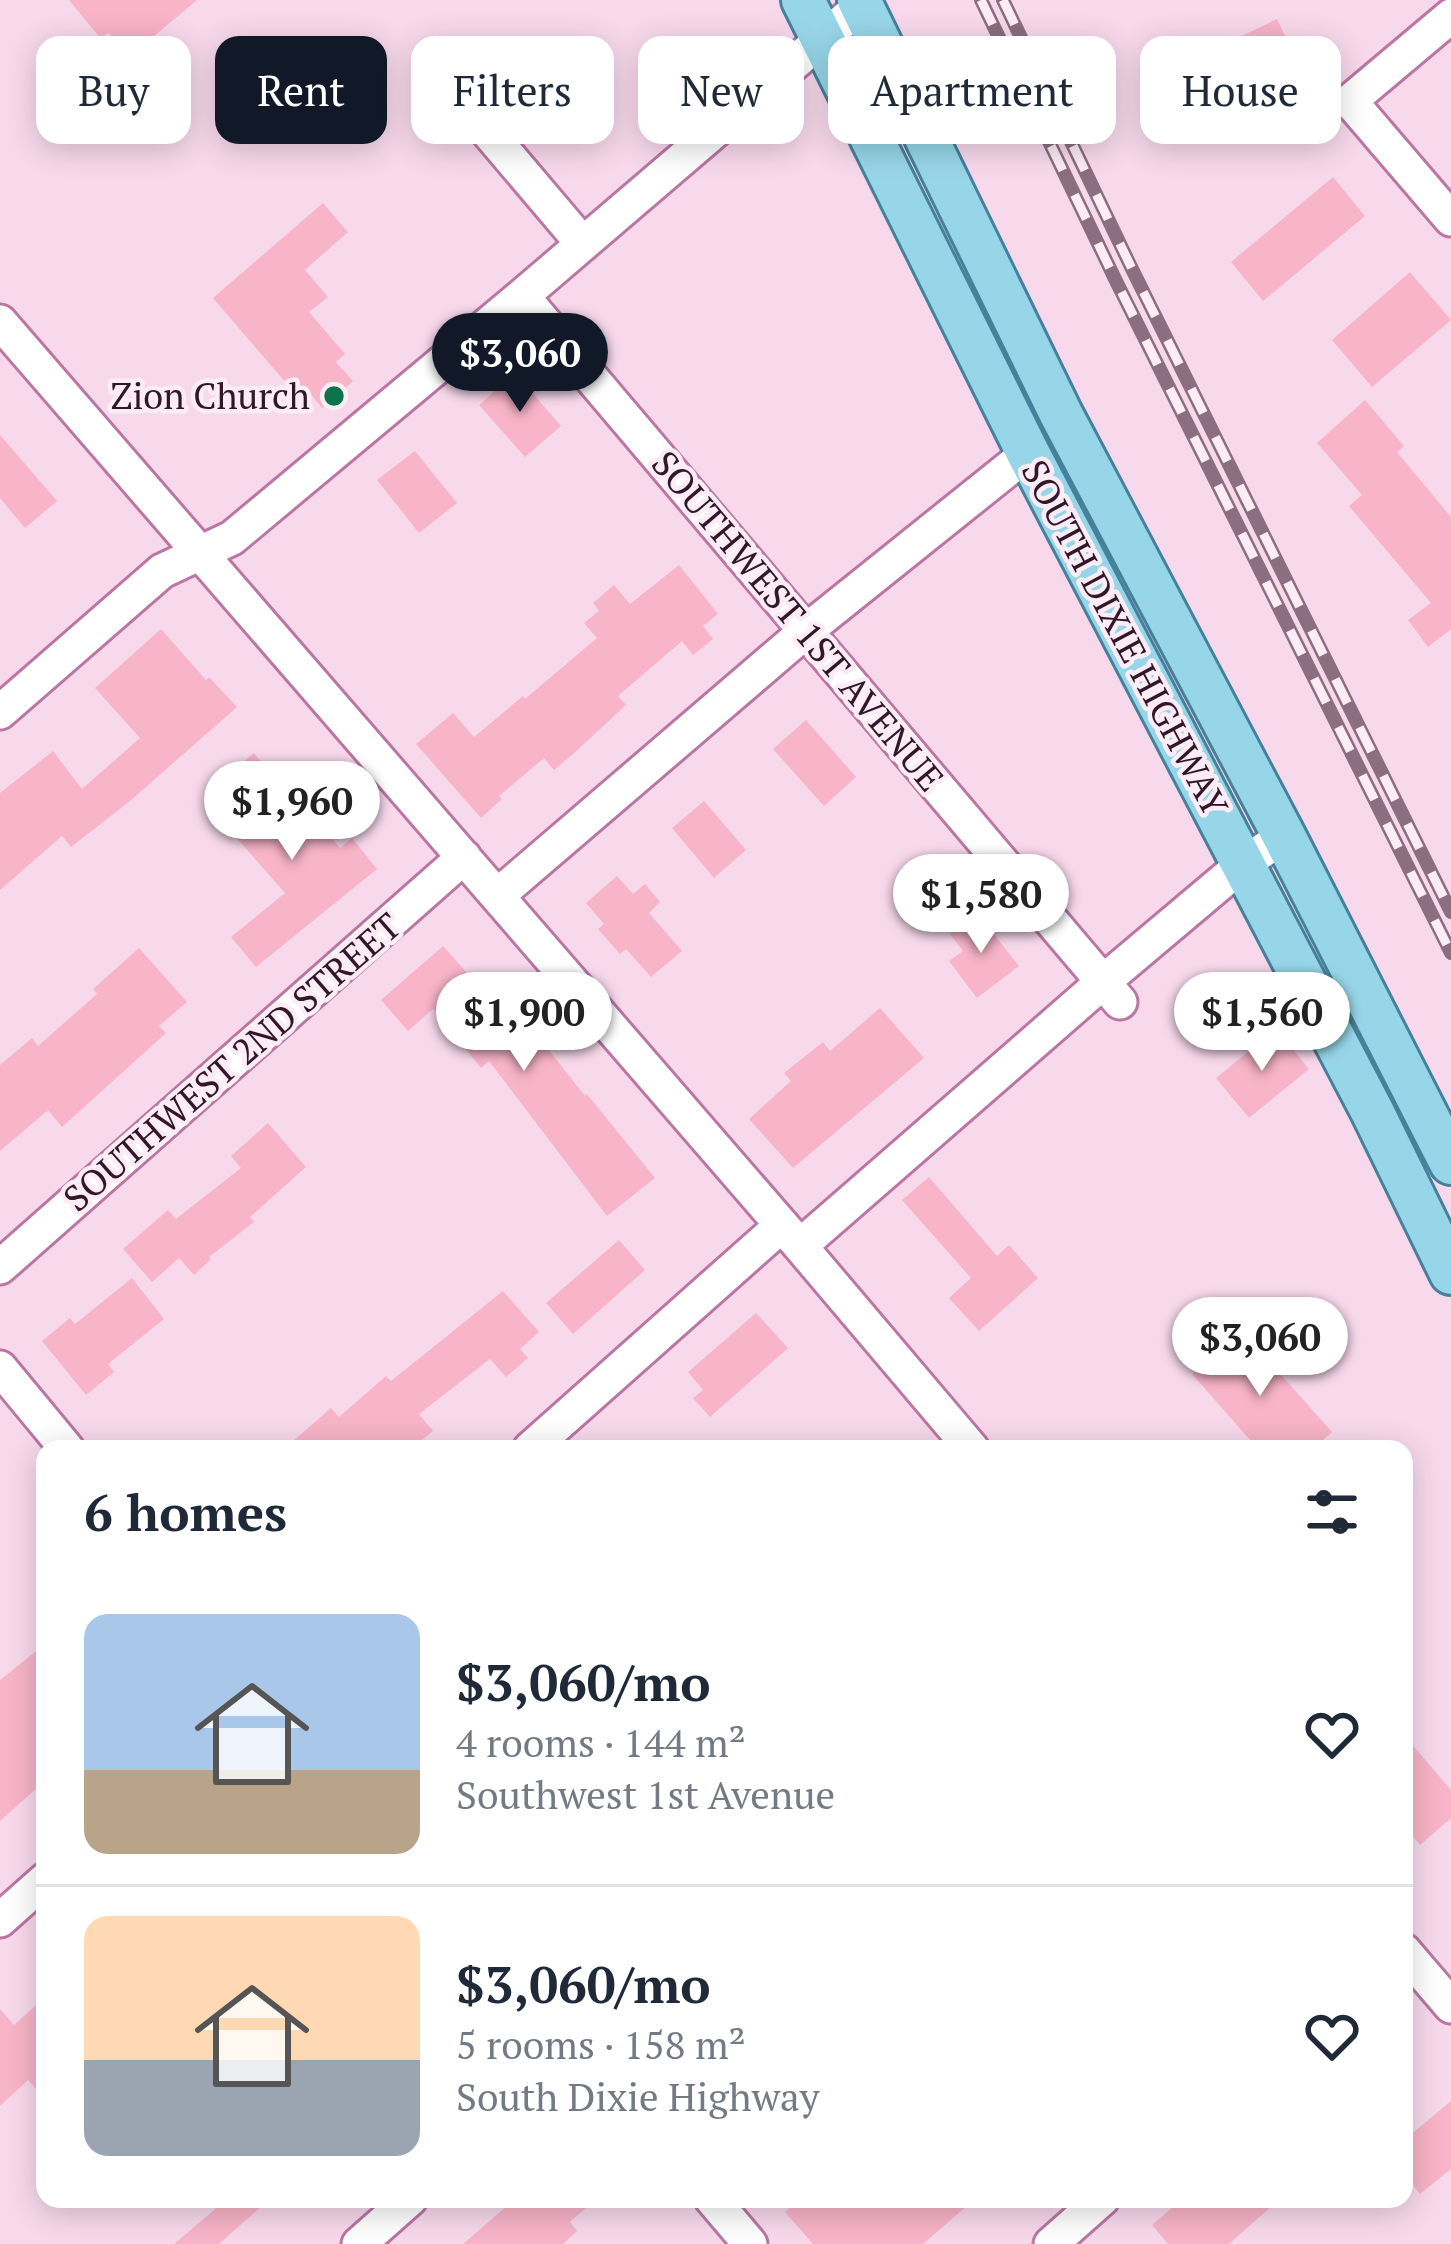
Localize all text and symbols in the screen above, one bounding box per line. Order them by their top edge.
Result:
chip: Buy [36,36,191,144]
chip: Rent [215,36,387,144]
chip: Filters [411,36,614,144]
chip: New [638,36,804,144]
chip: Apartment [828,36,1116,144]
chip: House [1140,36,1341,144]
pin: $3,060 [422,313,618,415]
text: $3,060 [459,326,581,378]
place label: Zion Church [110,372,310,419]
marker: Zion Church [321,383,347,409]
street label: SOUTHWEST 1ST AVENUE [642,441,955,801]
street label: SOUTH DIXIE HIGHWAY [1012,452,1240,825]
pin: $1,960 [194,761,390,863]
text: $1,960 [231,774,353,826]
pin: $1,580 [883,854,1079,956]
text: $1,580 [920,867,1042,919]
street label: SOUTHWEST 2ND STREET [53,902,410,1221]
pin: $1,900 [426,972,622,1074]
pin: $1,560 [1164,972,1360,1074]
text: $1,900 [463,985,585,1037]
text: $1,560 [1201,985,1323,1037]
pin: $3,060 [1162,1297,1358,1399]
text: $3,060 [1199,1310,1321,1362]
text: 6 homes [84,1478,287,1546]
icon: filters [1299,1479,1365,1545]
text: $3,060/mo [456,1648,711,1716]
icon: home [180,1662,324,1806]
icon: heart [1299,1701,1365,1767]
text: 4 rooms · 144 m² [456,1716,746,1768]
text: Southwest 1st Avenue [456,1768,835,1820]
text: $3,060/mo [456,1950,711,2018]
icon: home [180,1964,324,2108]
icon: heart [1299,2003,1365,2069]
text: 5 rooms · 158 m² [456,2018,746,2070]
text: South Dixie Highway [456,2070,819,2122]

